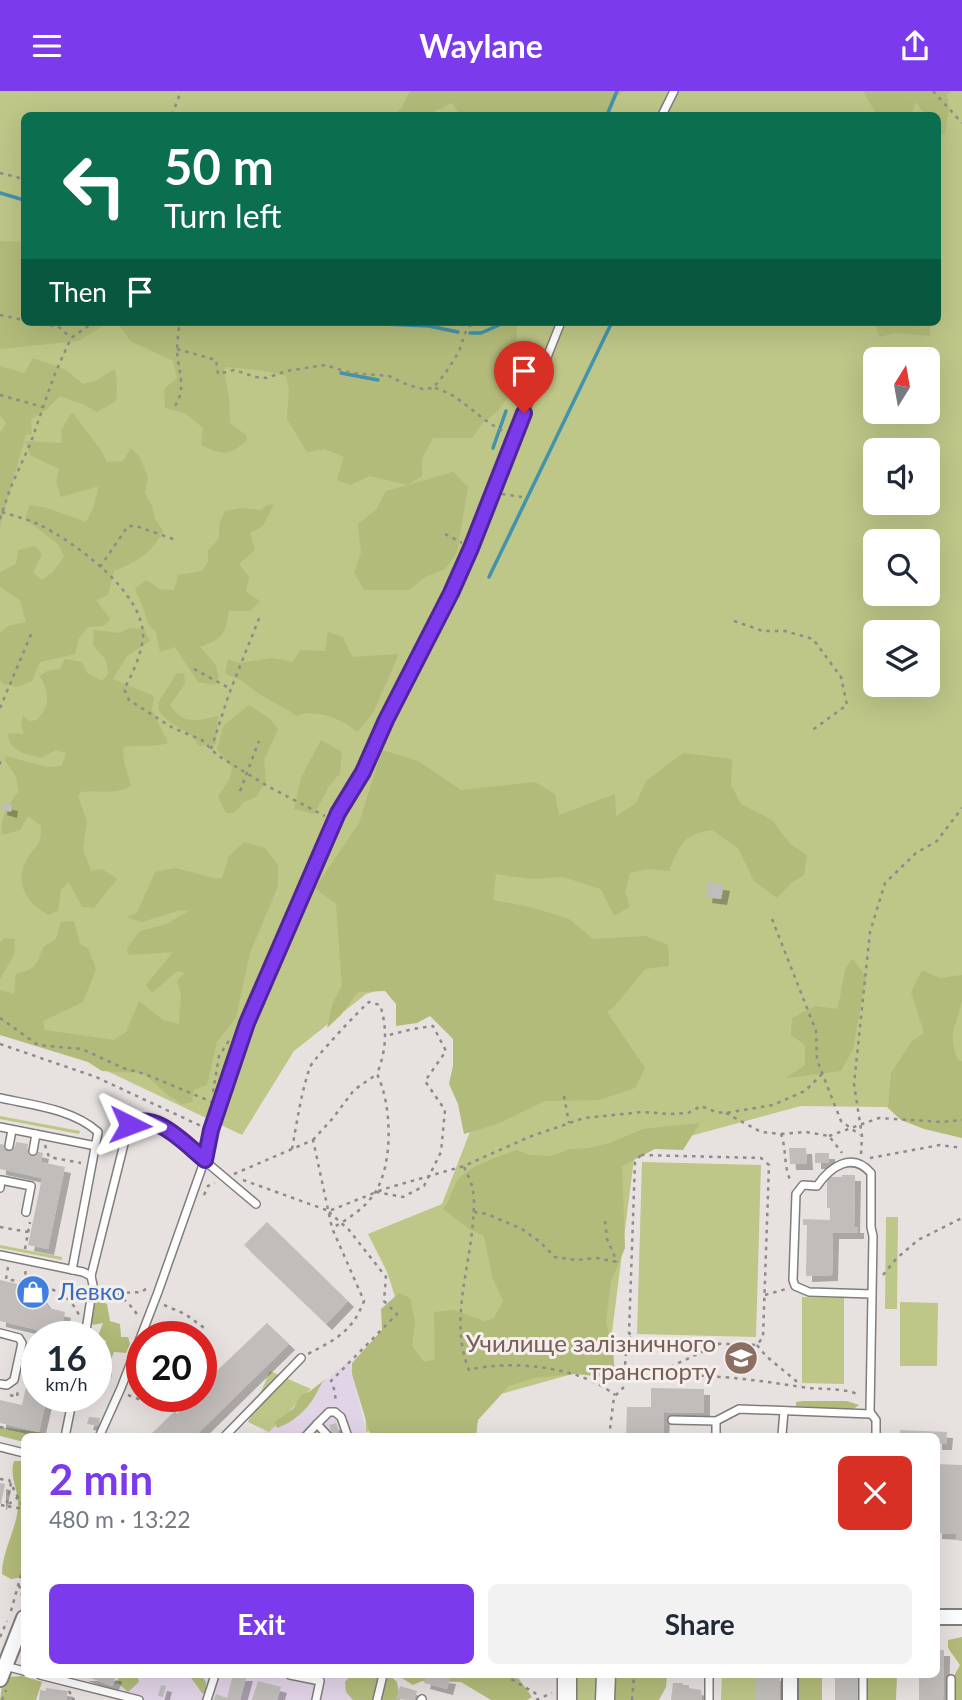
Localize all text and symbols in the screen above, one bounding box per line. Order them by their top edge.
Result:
text: Waylane [419,26,543,65]
icon: menu [28,27,66,65]
icon: share [896,27,934,65]
text: 50 m [164,137,274,195]
icon: left [49,140,140,231]
text: Turn left [164,196,281,235]
icon: arrive [121,273,159,311]
text: Then [49,276,107,308]
pin [494,341,554,413]
north arrow [863,347,940,423]
map controls [863,347,940,697]
icon: arrive [505,352,543,390]
button: sound [863,438,940,515]
button: search [863,529,940,606]
button: layers [863,620,940,697]
position arrow [93,1088,167,1162]
shop icon: Левко [14,1273,52,1311]
place label: Левко [57,1276,125,1305]
speed limit sign: 20 [126,1321,217,1412]
place label: Училище залізничного транспорту [466,1328,717,1385]
text: 16 [46,1336,87,1378]
school or university icon: Училище залізничного транспорту [722,1339,760,1377]
text: km/h [45,1373,88,1395]
text: 2 min [49,1454,153,1504]
button: close [838,1456,912,1530]
text: 480 m · 13:22 [49,1505,191,1533]
button: Exit [49,1584,474,1664]
button: Share [488,1584,912,1664]

